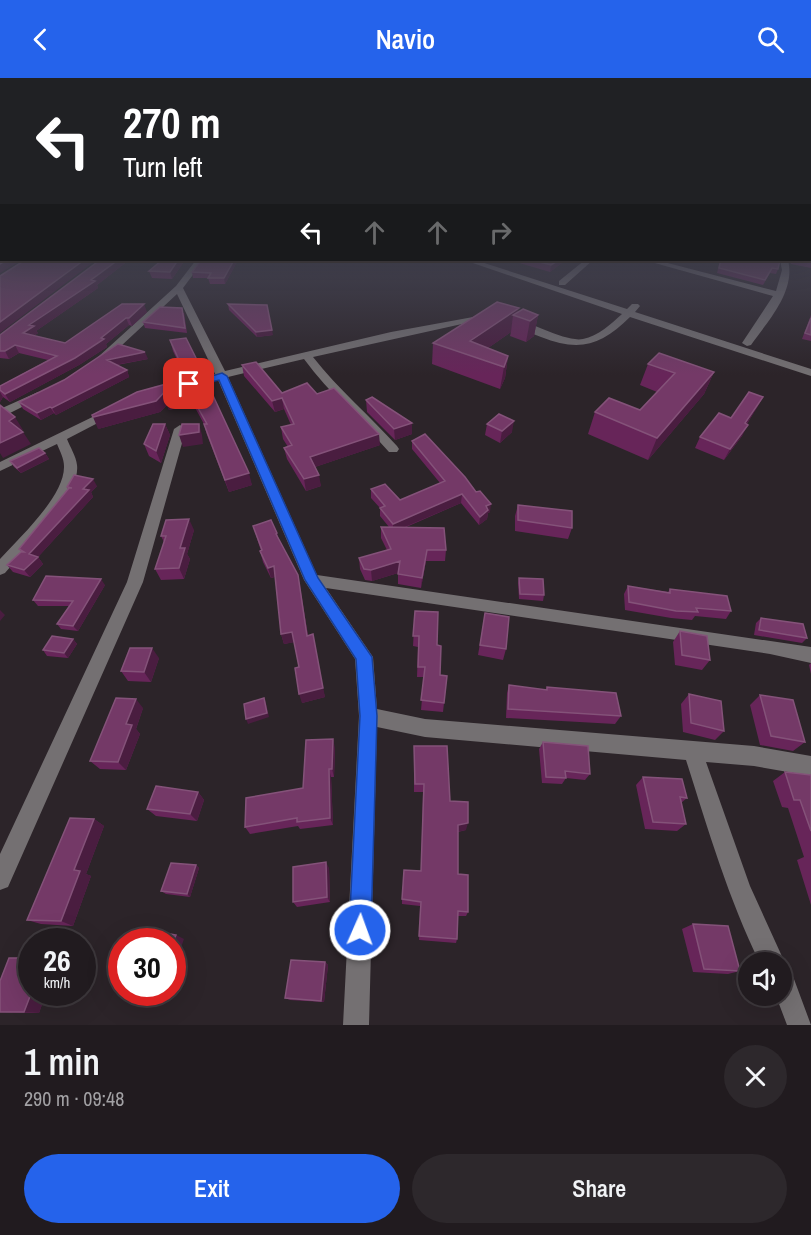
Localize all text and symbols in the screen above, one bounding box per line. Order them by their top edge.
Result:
text: Navio [376,21,435,57]
icon: back [24,23,57,56]
icon: search [754,23,787,56]
text: 270 m [123,95,221,151]
icon: left [24,102,102,180]
text: Turn left [123,149,202,185]
icon: left [295,216,328,249]
icon: ahead [358,216,391,249]
icon: ahead [421,216,454,249]
icon: right [484,216,517,249]
pin [163,358,214,409]
icon: arrive [172,367,205,400]
position arrow [328,898,392,962]
speed limit sign: 30 [108,928,186,1006]
text: 26 [43,940,71,980]
map controls [738,952,792,1006]
button: sound [738,952,792,1006]
text: km/h [44,972,70,993]
text: 1 min [24,1038,100,1086]
button: close [724,1045,787,1108]
text: 290 m · 09:48 [24,1085,124,1112]
button: Exit [24,1154,400,1223]
button: Share [412,1154,787,1223]

